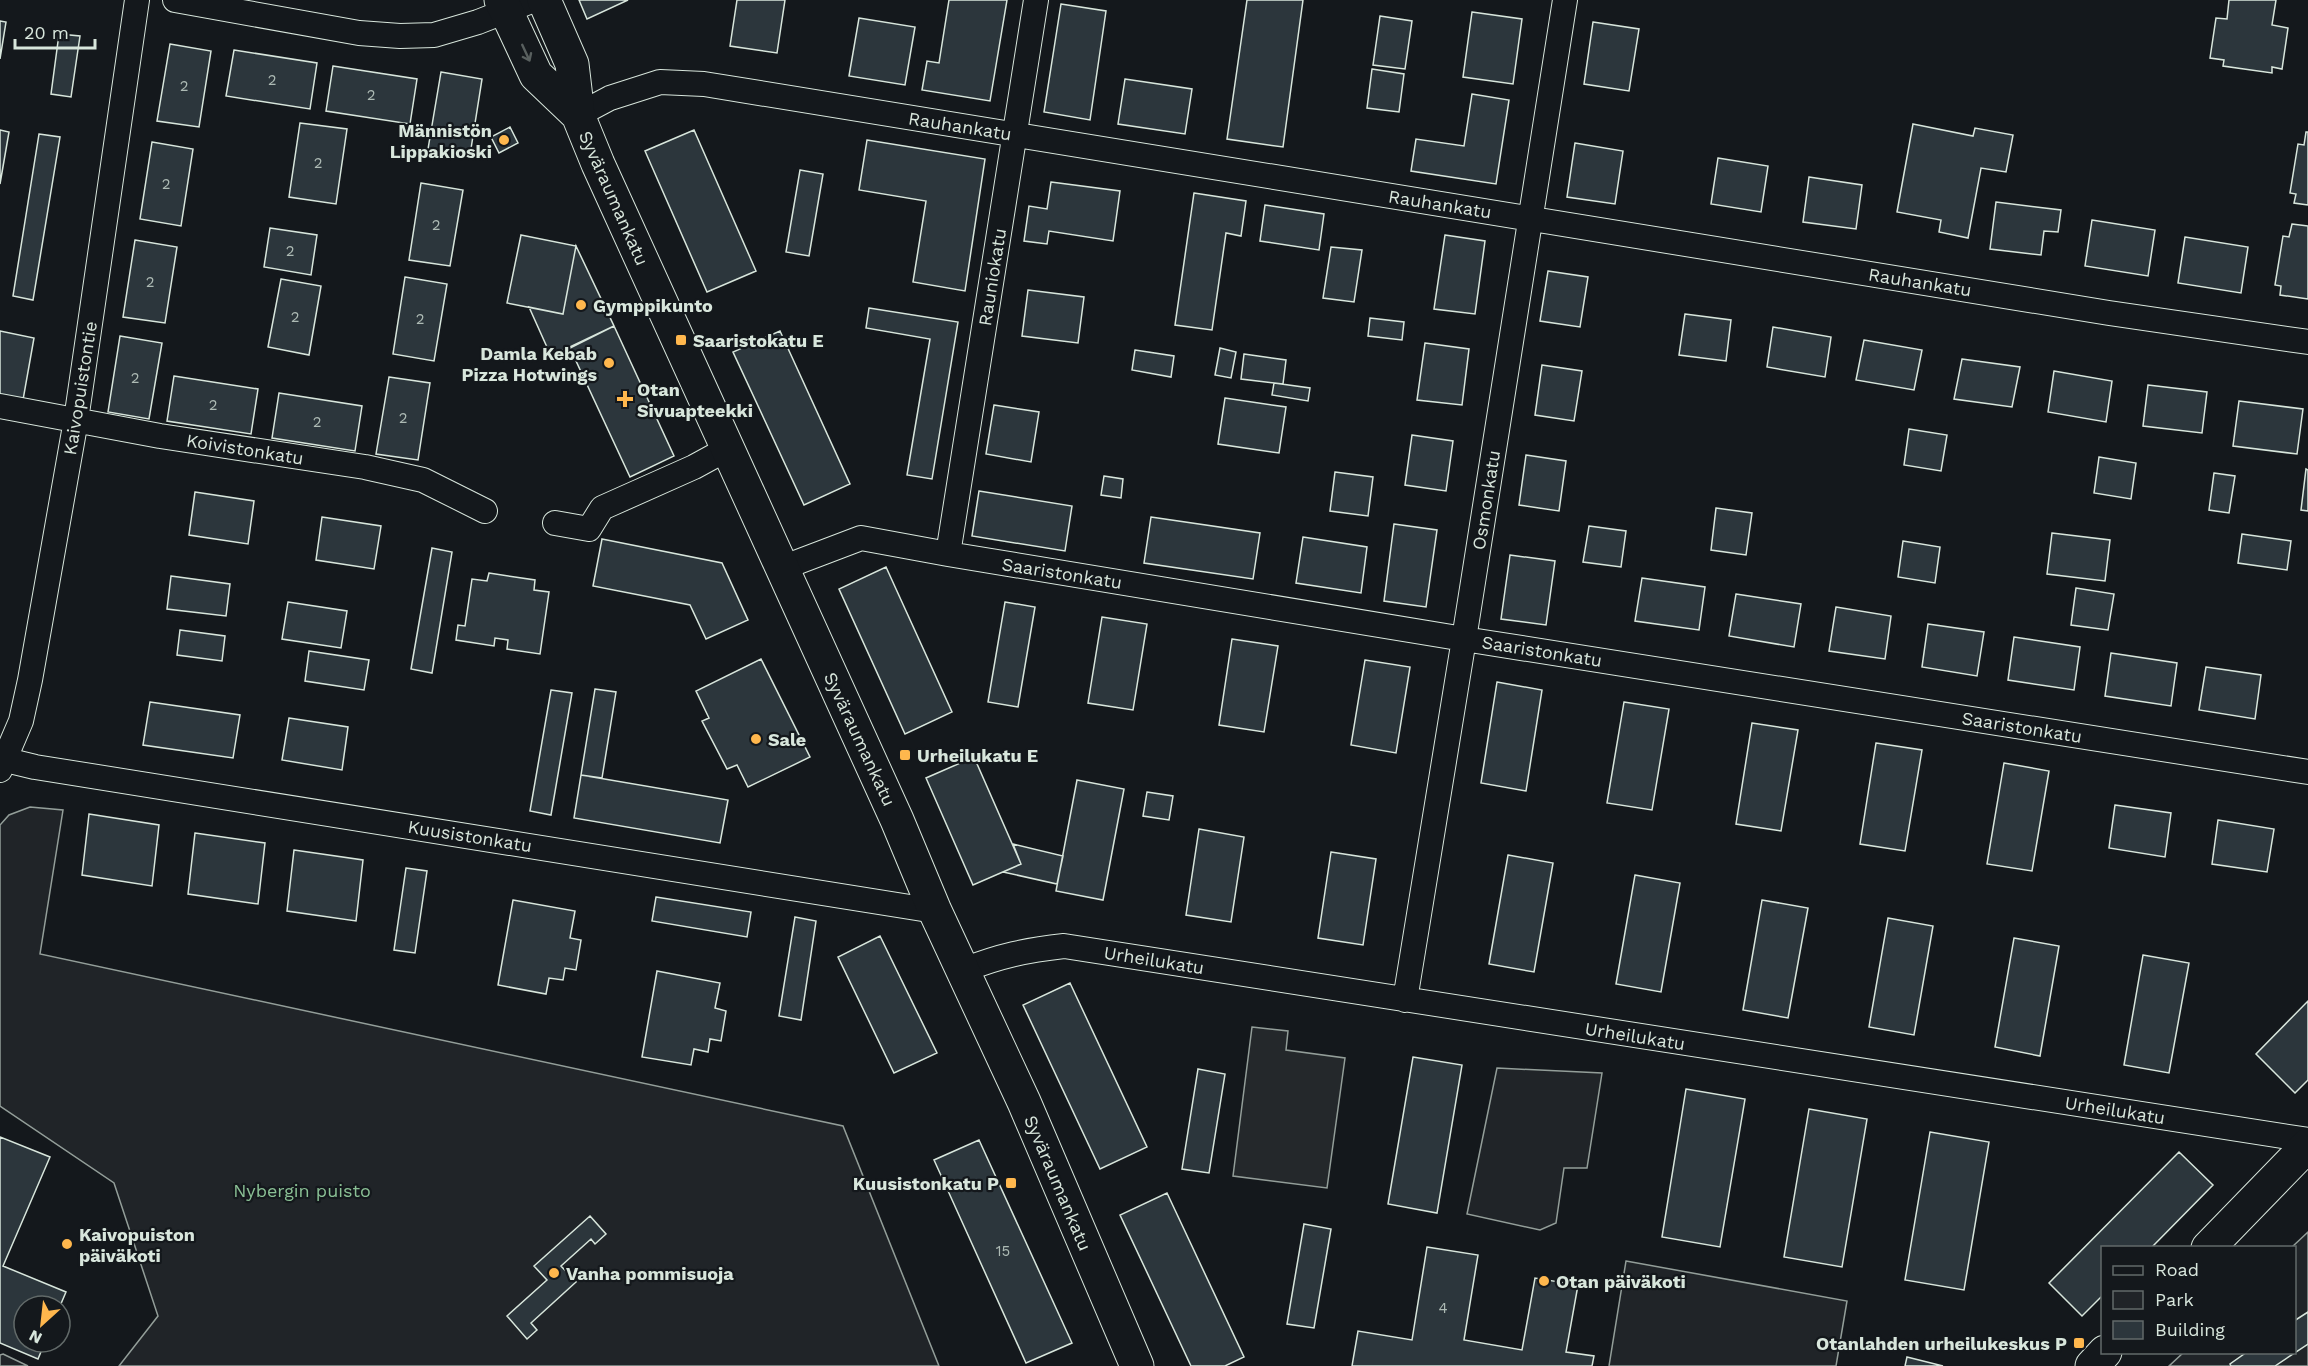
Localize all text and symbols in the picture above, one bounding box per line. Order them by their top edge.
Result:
scale bar [15,12,94,50]
text: 20 m [24,22,69,43]
one-way arrow [520,44,532,62]
house number: 2 [268,71,276,89]
house number: 2 [180,77,188,95]
house number: 2 [367,86,375,104]
street label: Rauhankatu [907,107,1013,145]
place label: Männistön Lippakioski [390,120,492,162]
street label: Syväraumankatu [575,127,653,269]
marker: Männistön Lippakioski [497,133,511,147]
house number: 2 [314,154,322,172]
house number: 2 [162,175,170,193]
street label: Rauhankatu [1387,185,1493,223]
house number: 2 [432,216,440,234]
street label: Rauniokatu [974,227,1010,327]
house number: 2 [286,242,294,260]
street label: Rauhankatu [1867,263,1973,301]
house number: 2 [146,273,154,291]
place label: Gymppikunto [593,295,713,316]
marker: Gymppikunto [574,298,588,312]
house number: 2 [291,308,299,326]
house number: 2 [416,310,424,328]
street label: Kaivopuistontie [59,319,101,457]
place label: Saaristokatu E [693,330,824,351]
marker: Saaristokatu E [674,333,688,347]
place label: Damla Kebab Pizza Hotwings [462,343,597,385]
marker: Damla Kebab Pizza Hotwings [602,356,616,370]
house number: 2 [131,369,139,387]
place label: Otan Sivuapteekki [637,379,753,421]
marker: Otan Sivuapteekki [618,392,632,406]
house number: 2 [209,396,217,414]
house number: 2 [399,409,407,427]
house number: 2 [313,413,321,431]
street label: Koivistonkatu [185,429,305,469]
street label: Osmonkatu [1468,449,1504,551]
street label: Saaristonkatu [1000,553,1124,593]
street label: Saaristonkatu [1480,631,1604,671]
street label: Syväraumankatu [820,669,900,809]
street label: Saaristonkatu [1960,707,2084,747]
place label: Sale [768,729,806,750]
marker: Sale [749,732,763,746]
place label: Urheilukatu E [917,745,1038,766]
marker: Urheilukatu E [898,748,912,762]
street label: Kuusistonkatu [406,816,534,856]
street label: Urheilukatu [1102,942,1206,978]
street label: Urheilukatu [1583,1018,1687,1054]
street label: Urheilukatu [2063,1092,2167,1128]
street label: Syväraumankatu [1020,1112,1096,1254]
place label: Kuusistonkatu P [853,1173,999,1194]
marker: Kuusistonkatu P [1004,1176,1018,1190]
park label: Nybergin puisto [233,1180,371,1201]
place label: Kaivopuiston päiväkoti [79,1224,195,1266]
marker: Kaivopuiston päiväkoti [60,1237,74,1251]
house number: 15 [996,1242,1010,1260]
legend [2101,1246,2296,1354]
text: Road [2155,1259,2199,1280]
place label: Vanha pommisuoja [566,1263,734,1284]
marker: Vanha pommisuoja [547,1266,561,1280]
place label: Otan päiväkoti [1556,1271,1686,1292]
marker: Otan päiväkoti [1537,1274,1551,1288]
text: Park [2155,1289,2194,1310]
north arrow [12,1294,72,1354]
house number: 4 [1438,1299,1448,1317]
text: Building [2155,1319,2225,1340]
text: N [26,1326,45,1348]
place label: Otanlahden urheilukeskus P [1816,1333,2067,1354]
marker: Otanlahden urheilukeskus P [2072,1336,2086,1350]

